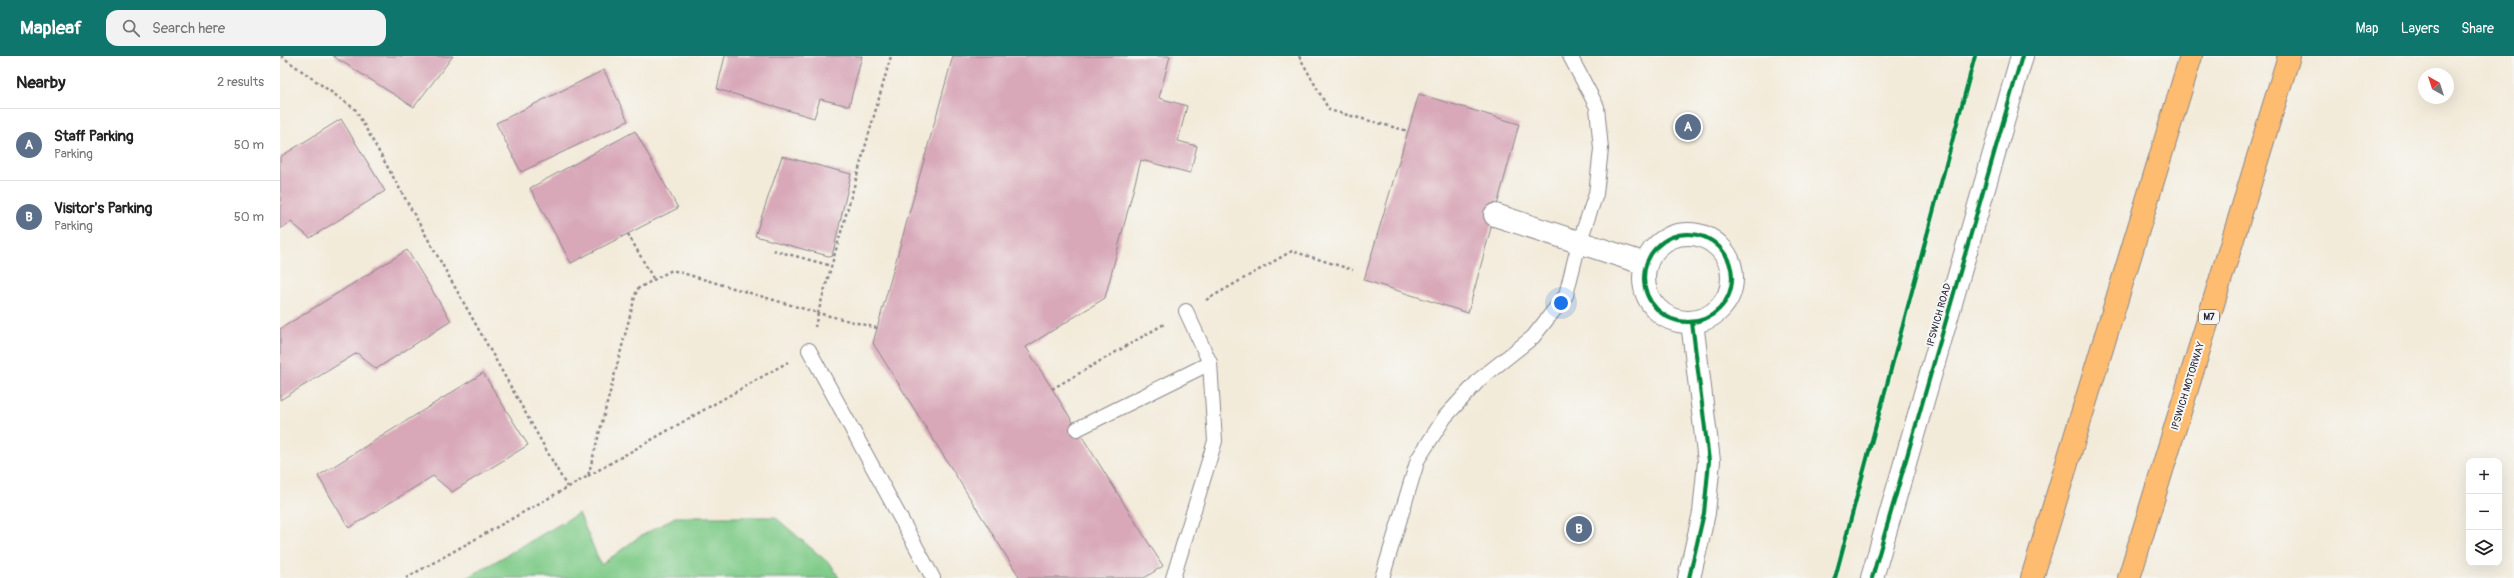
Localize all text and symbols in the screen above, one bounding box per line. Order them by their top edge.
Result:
search box [106,10,386,46]
text: Mapleaf [20,16,82,40]
icon: search [120,17,142,39]
text: Search here [152,19,225,38]
text: Map [2356,20,2379,37]
text: Layers [2401,20,2439,37]
text: Share [2461,20,2494,37]
north arrow [2418,68,2454,104]
text: Nearby [16,72,65,93]
text: 2 results [217,74,264,90]
pin: A [1675,112,1701,142]
text: Staff Parking [54,127,134,146]
text: A [25,137,33,153]
text: 50 m [234,137,264,153]
text: Parking [54,146,93,162]
text: Visitor's Parking [54,199,152,218]
text: B [25,209,33,225]
text: 50 m [234,209,264,225]
text: Parking [54,218,93,234]
street label: IPSWICH ROAD [1924,282,1954,348]
your location [1551,293,1571,313]
road number: M7 [2199,310,2219,324]
street label: IPSWICH MOTORWAY [2169,340,2207,432]
map controls [2466,458,2502,566]
button: + [2466,458,2502,494]
button: − [2466,494,2502,530]
pin: B [1566,514,1592,544]
button: layers [2466,530,2502,566]

